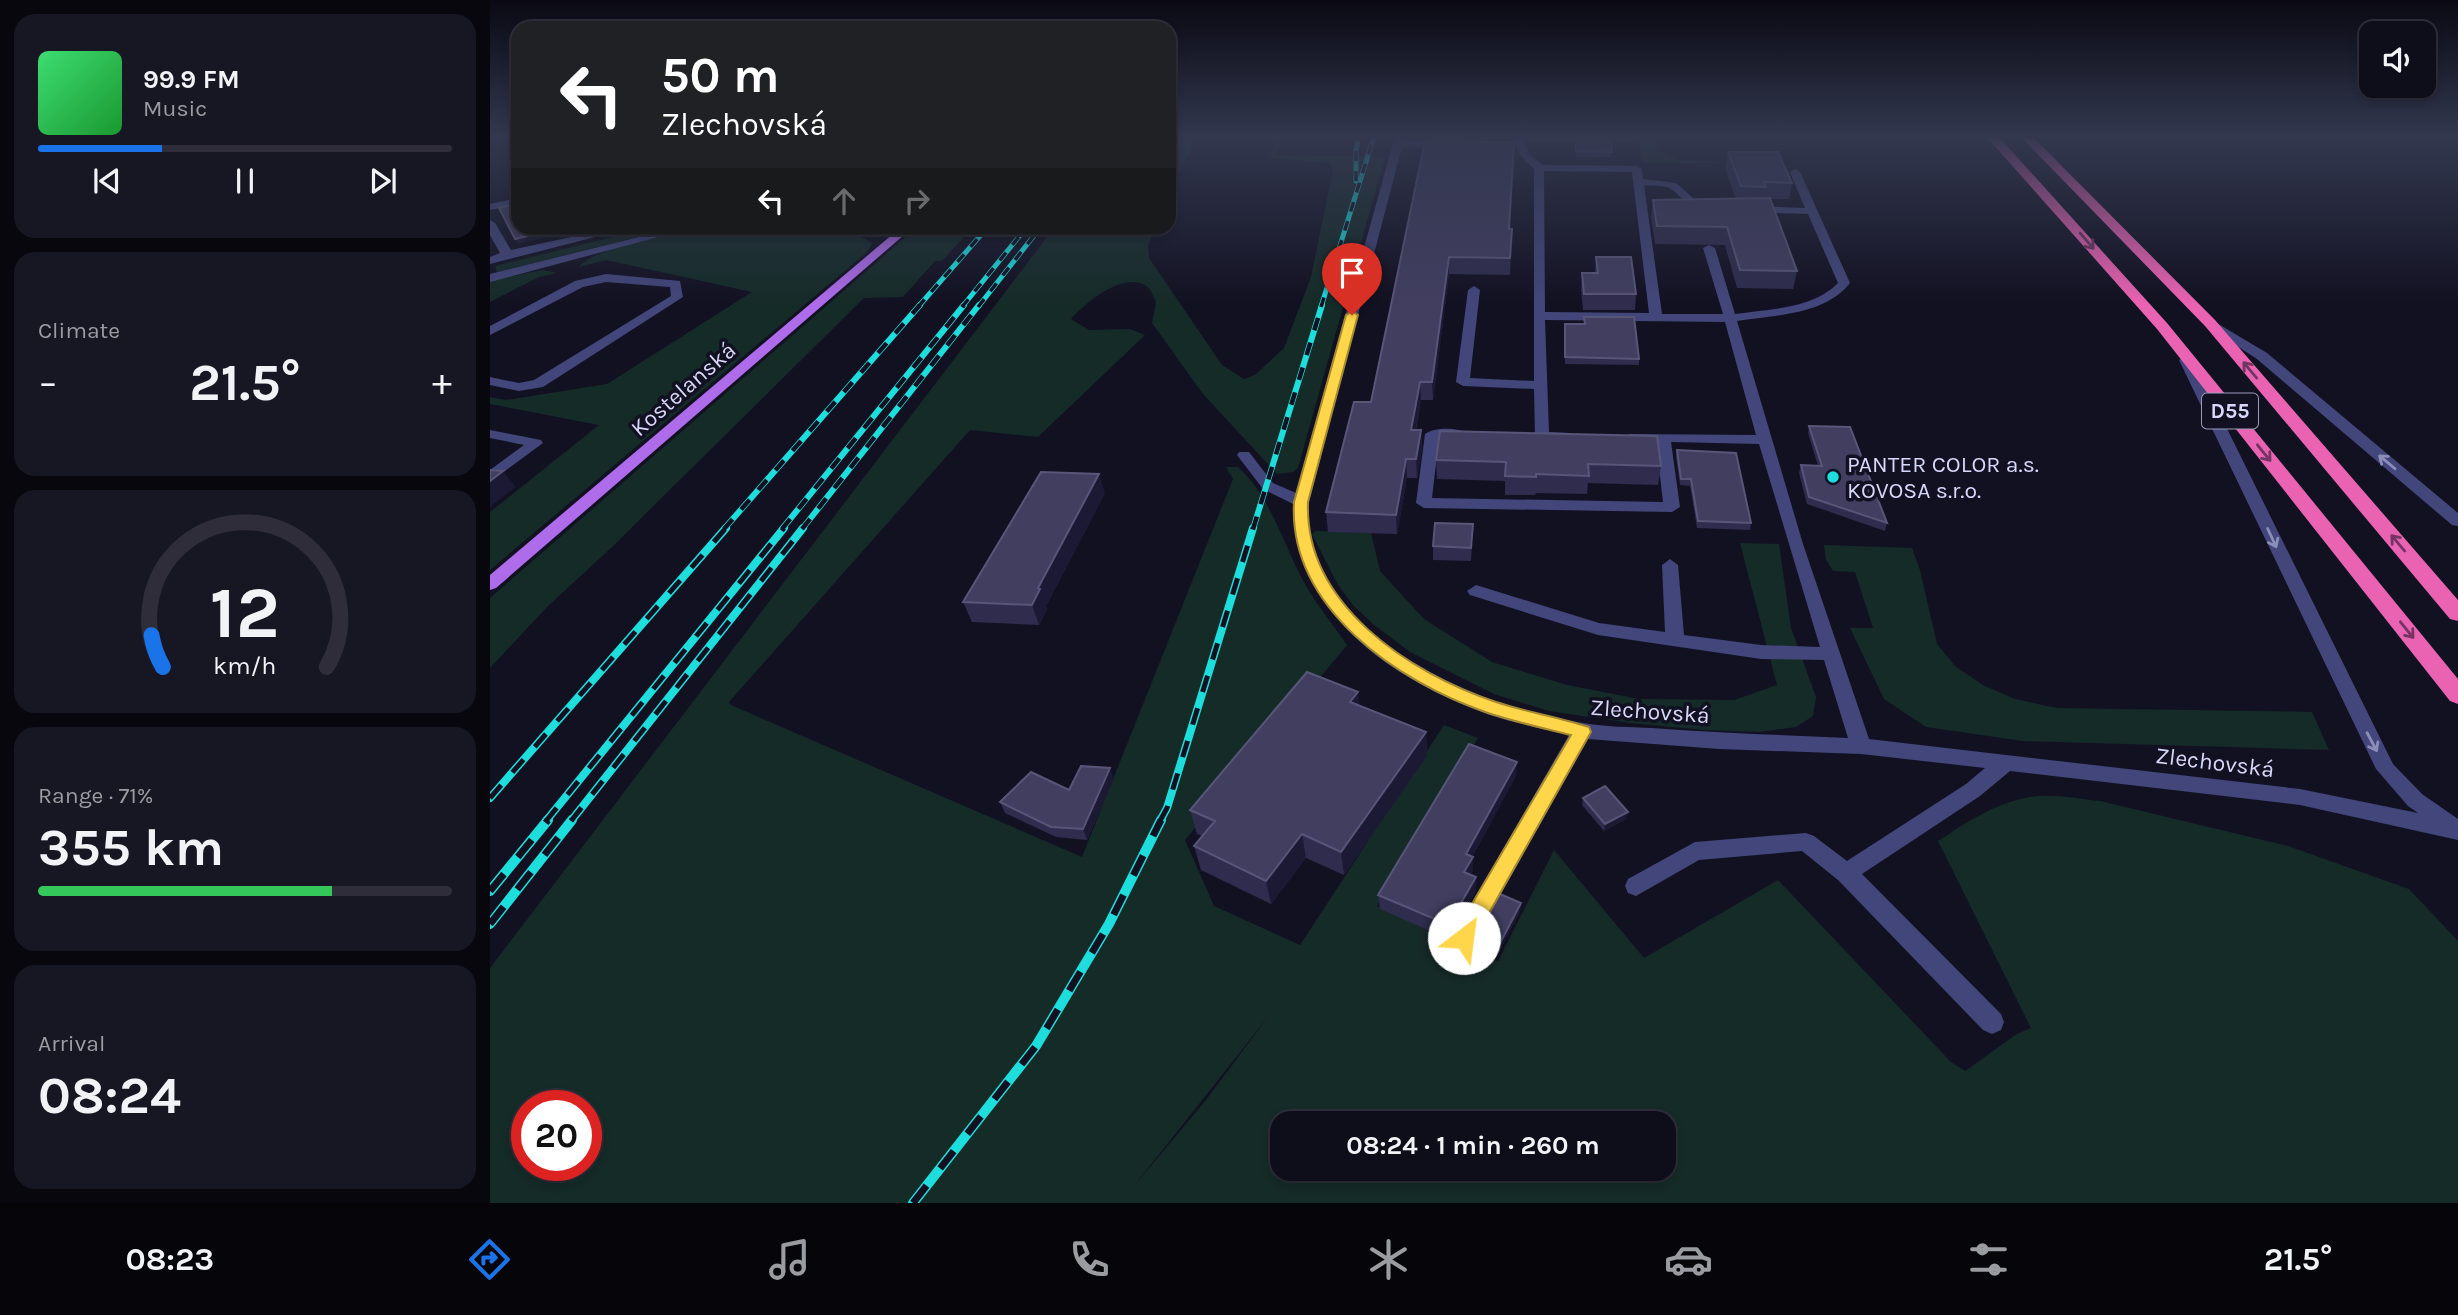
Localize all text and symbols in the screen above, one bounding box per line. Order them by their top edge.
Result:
map controls [2359,21,2436,98]
button: sound [2359,21,2436,98]
text: 50 m [661,47,779,104]
icon: left [546,49,637,140]
text: 99.9 FM [143,64,240,95]
text: Music [143,95,207,122]
text: Zlechovská [661,106,827,143]
icon: previous [88,162,126,200]
icon: pause [226,162,264,200]
icon: next [364,162,402,200]
icon: left [752,182,790,220]
icon: ahead [825,182,863,220]
icon: right [898,182,936,220]
one-way arrow [2079,232,2095,250]
pin [1322,243,1382,315]
icon: arrive [1333,254,1371,292]
text: Climate [38,317,120,344]
street label: Kostelanská [625,337,741,442]
text: 21.5° [189,352,301,413]
text: − [38,360,58,405]
text: + [432,360,452,405]
one-way arrow [2242,362,2258,380]
road number: D55 [2202,394,2258,428]
one-way arrow [2256,444,2272,462]
place label: PANTER COLOR a.s. KOVOSA s.r.o. [1847,451,2039,504]
one-way arrow [2378,454,2396,470]
marker: PANTER COLOR a.s. KOVOSA s.r.o. [1825,469,1841,485]
one-way arrow [2266,527,2279,548]
one-way arrow [2390,535,2406,553]
text: 12 [210,571,280,656]
one-way arrow [2399,621,2414,639]
text: km/h [213,651,277,680]
street label: Zlechovská [1589,694,1710,729]
one-way arrow [2365,731,2379,752]
street label: Zlechovská [2154,742,2276,783]
text: Range · 71% [38,782,154,809]
text: 355 km [38,817,224,878]
position arrow [1427,901,1501,975]
text: Arrival [38,1030,105,1057]
text: 08:24 [38,1065,181,1126]
speed limit sign: 20 [511,1090,602,1181]
text: 08:24 · 1 min · 260 m [1346,1130,1600,1161]
icon: directions [465,1235,514,1284]
icon: music [765,1235,814,1284]
icon: phone [1065,1235,1114,1284]
icon: climate [1364,1235,1413,1284]
icon: car [1664,1235,1713,1284]
icon: filters [1964,1235,2013,1284]
text: 08:23 [125,1241,214,1278]
text: 21.5° [2264,1241,2333,1278]

